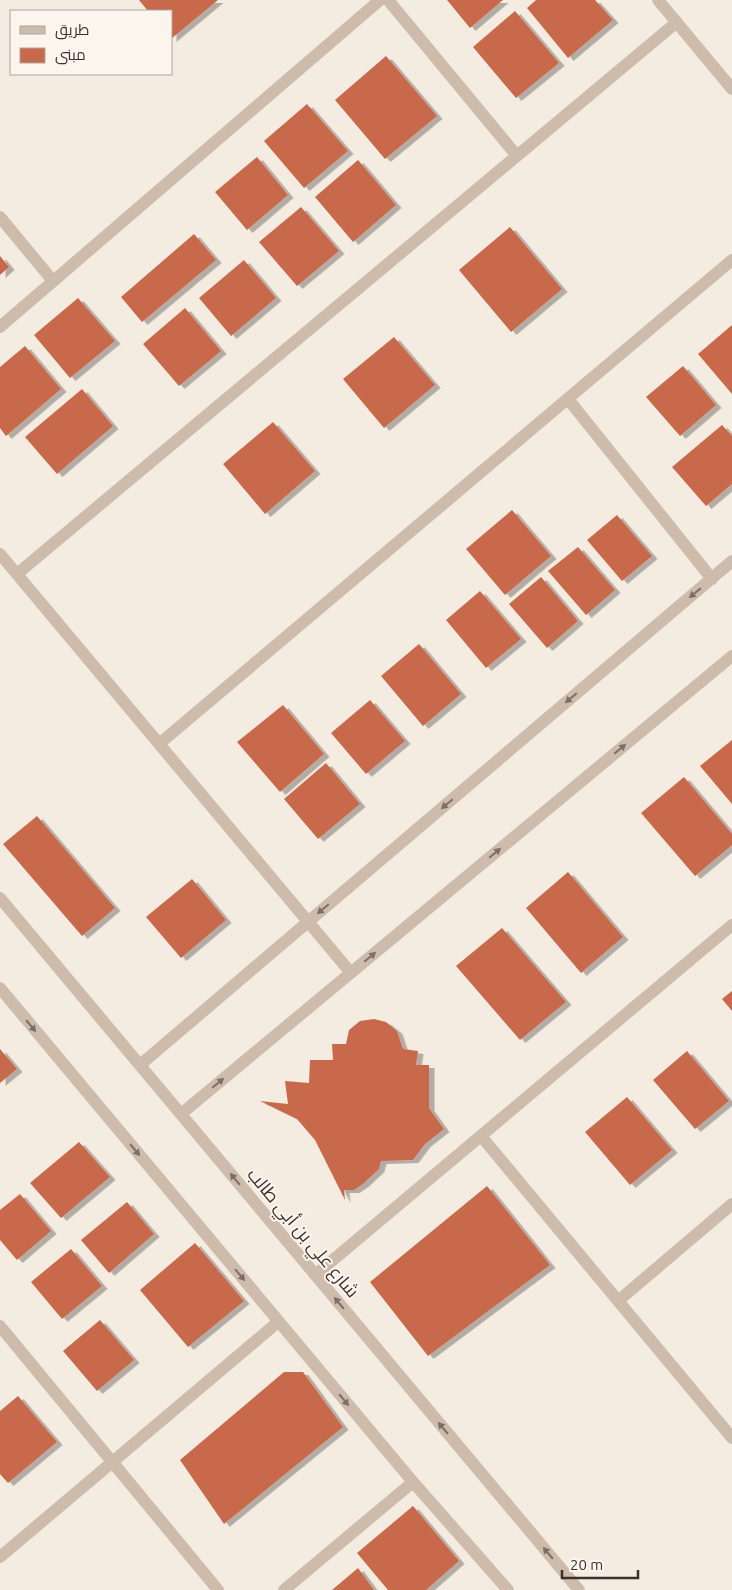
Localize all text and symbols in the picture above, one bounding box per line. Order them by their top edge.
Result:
legend [10,10,172,75]
text: طريق [55,21,89,40]
text: مبنى [55,46,86,65]
one-way arrow [689,587,701,598]
one-way arrow [565,693,578,704]
one-way arrow [614,744,626,755]
one-way arrow [441,798,454,809]
one-way arrow [489,848,501,859]
one-way arrow [317,903,330,914]
one-way arrow [364,952,376,963]
one-way arrow [26,1019,37,1032]
one-way arrow [212,1078,225,1089]
one-way arrow [130,1144,141,1157]
street label: شارع علي بن أبي طالب [240,1164,364,1304]
one-way arrow [229,1173,240,1186]
one-way arrow [234,1268,245,1281]
one-way arrow [333,1298,345,1310]
one-way arrow [338,1393,349,1406]
one-way arrow [438,1422,449,1435]
one-way arrow [542,1546,553,1559]
scale bar [562,1548,638,1580]
text: 20 m [570,1556,603,1573]

